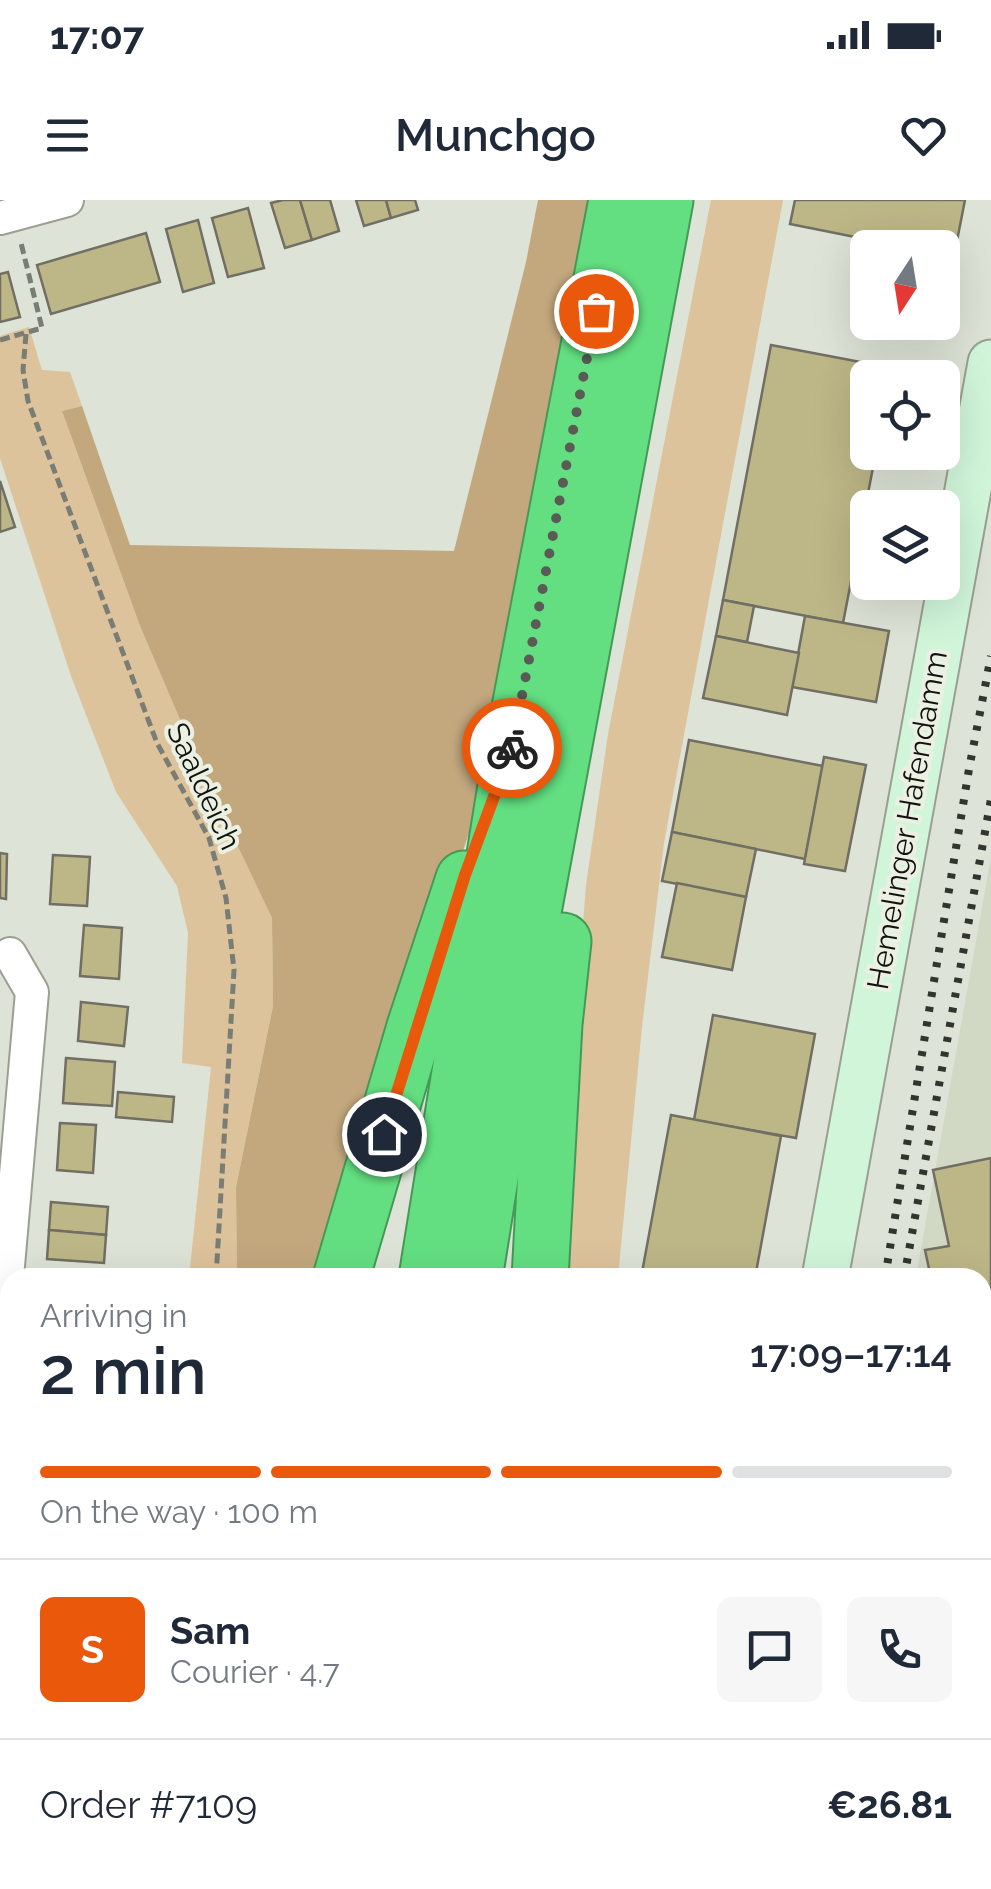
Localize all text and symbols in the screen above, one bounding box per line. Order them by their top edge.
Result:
text: 17:07 [50,13,144,58]
icon: menu [40,108,95,163]
icon: heart [896,108,951,163]
text: Munchgo [395,109,596,162]
north arrow [850,230,960,340]
map controls [850,230,960,600]
pin [554,269,639,354]
icon: bag [569,284,624,339]
button: locate [850,360,960,470]
button: layers [850,490,960,600]
street label: Hemelinger Hafendamm [860,648,954,992]
courier [462,698,562,798]
street label: Saaldeich [159,717,249,855]
icon: bike [485,721,540,776]
pin [342,1092,427,1177]
icon: home [357,1107,412,1162]
text: Arriving in [40,1297,187,1334]
text: 17:09–17:14 [750,1331,952,1376]
text: 2 min [40,1333,207,1409]
text: On the way · 100 m [40,1493,318,1530]
button: chat [717,1597,822,1702]
button: phone [847,1597,952,1702]
text: Sam [170,1608,250,1653]
text: S [81,1627,104,1672]
text: Courier · 4.7 [170,1653,340,1690]
text: Order #7109 [40,1782,257,1827]
text: €26.81 [827,1782,952,1827]

